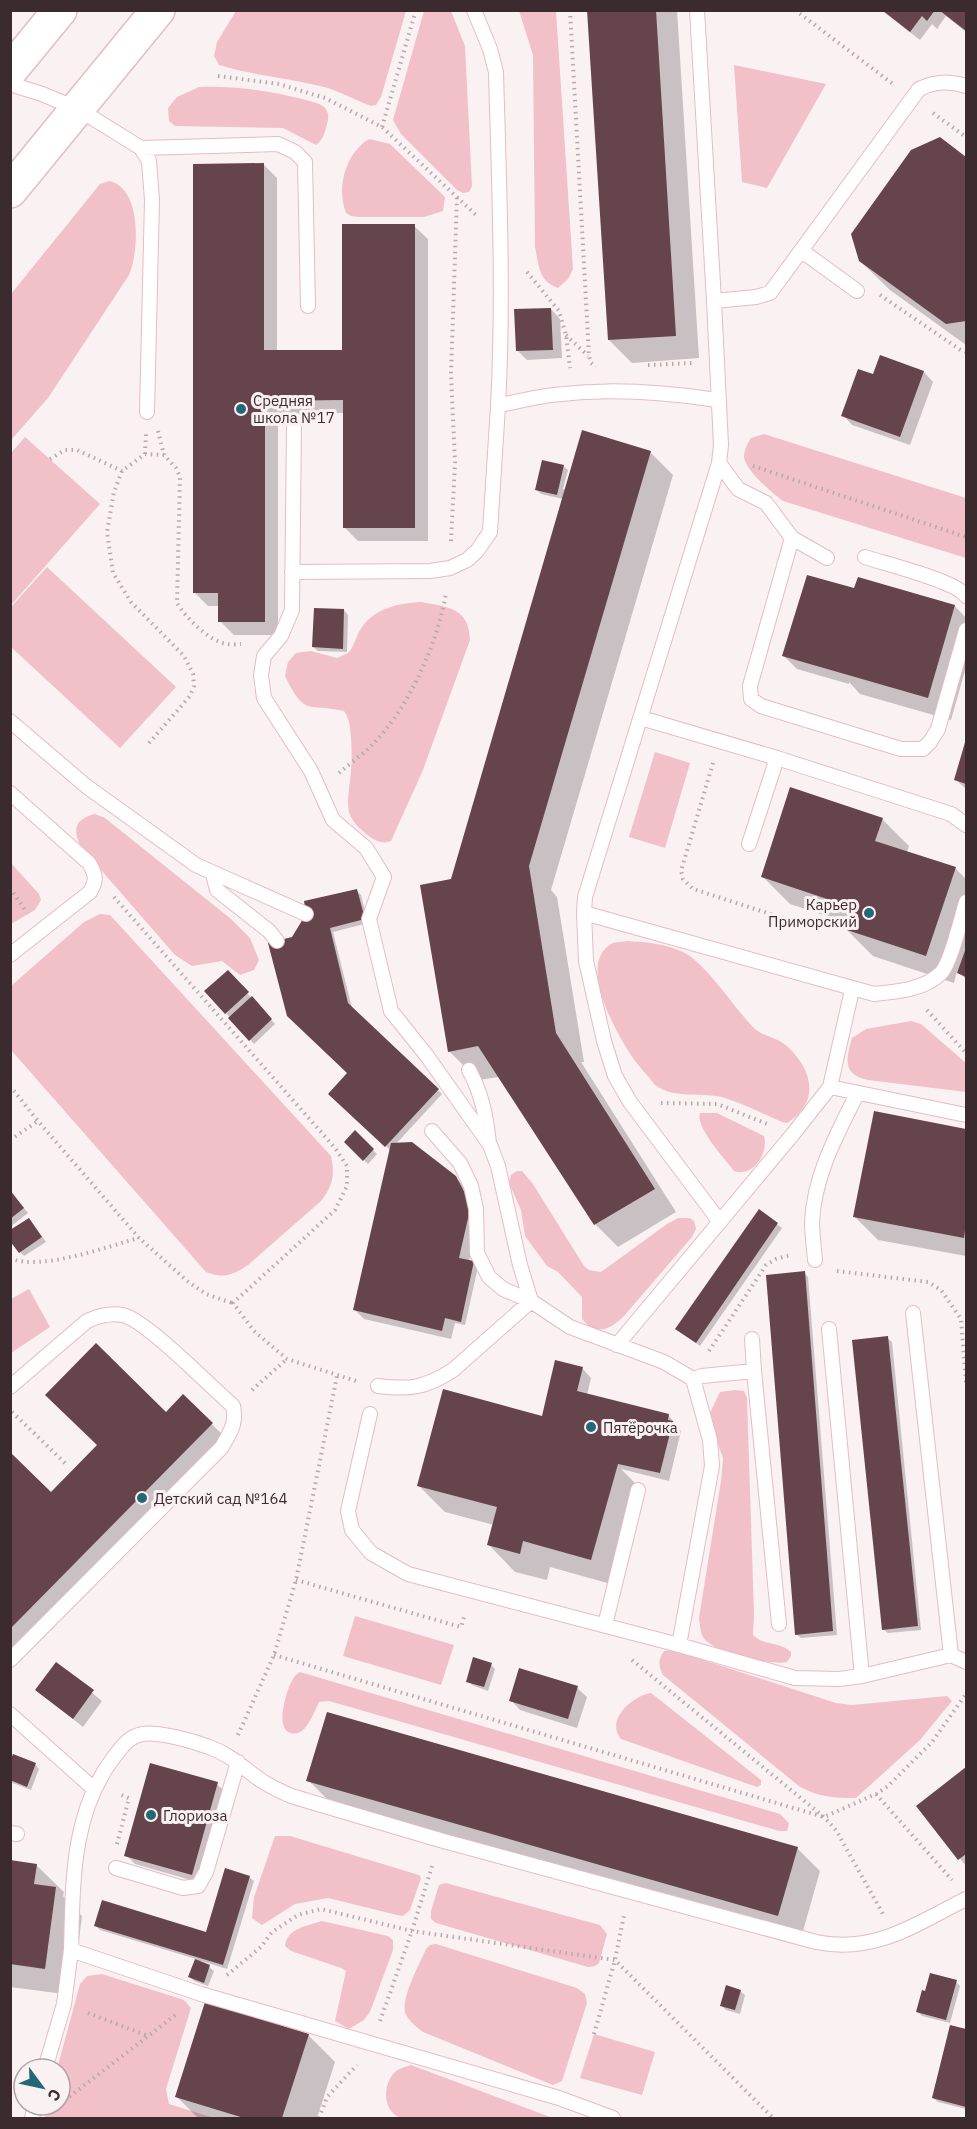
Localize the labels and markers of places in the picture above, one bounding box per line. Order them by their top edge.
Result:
place label: Средняя школа №17 [253,391,335,427]
marker: Средняя школа №17 [234,402,248,416]
place label: Карьер Приморский [768,895,857,931]
marker: Карьер Приморский [862,906,876,920]
place label: Пятёрочка [603,1418,678,1437]
marker: Пятёрочка [584,1420,598,1434]
place label: Детский сад №164 [154,1489,288,1508]
marker: Детский сад №164 [135,1491,149,1505]
place label: Глориоза [163,1806,228,1825]
marker: Глориоза [144,1808,158,1822]

